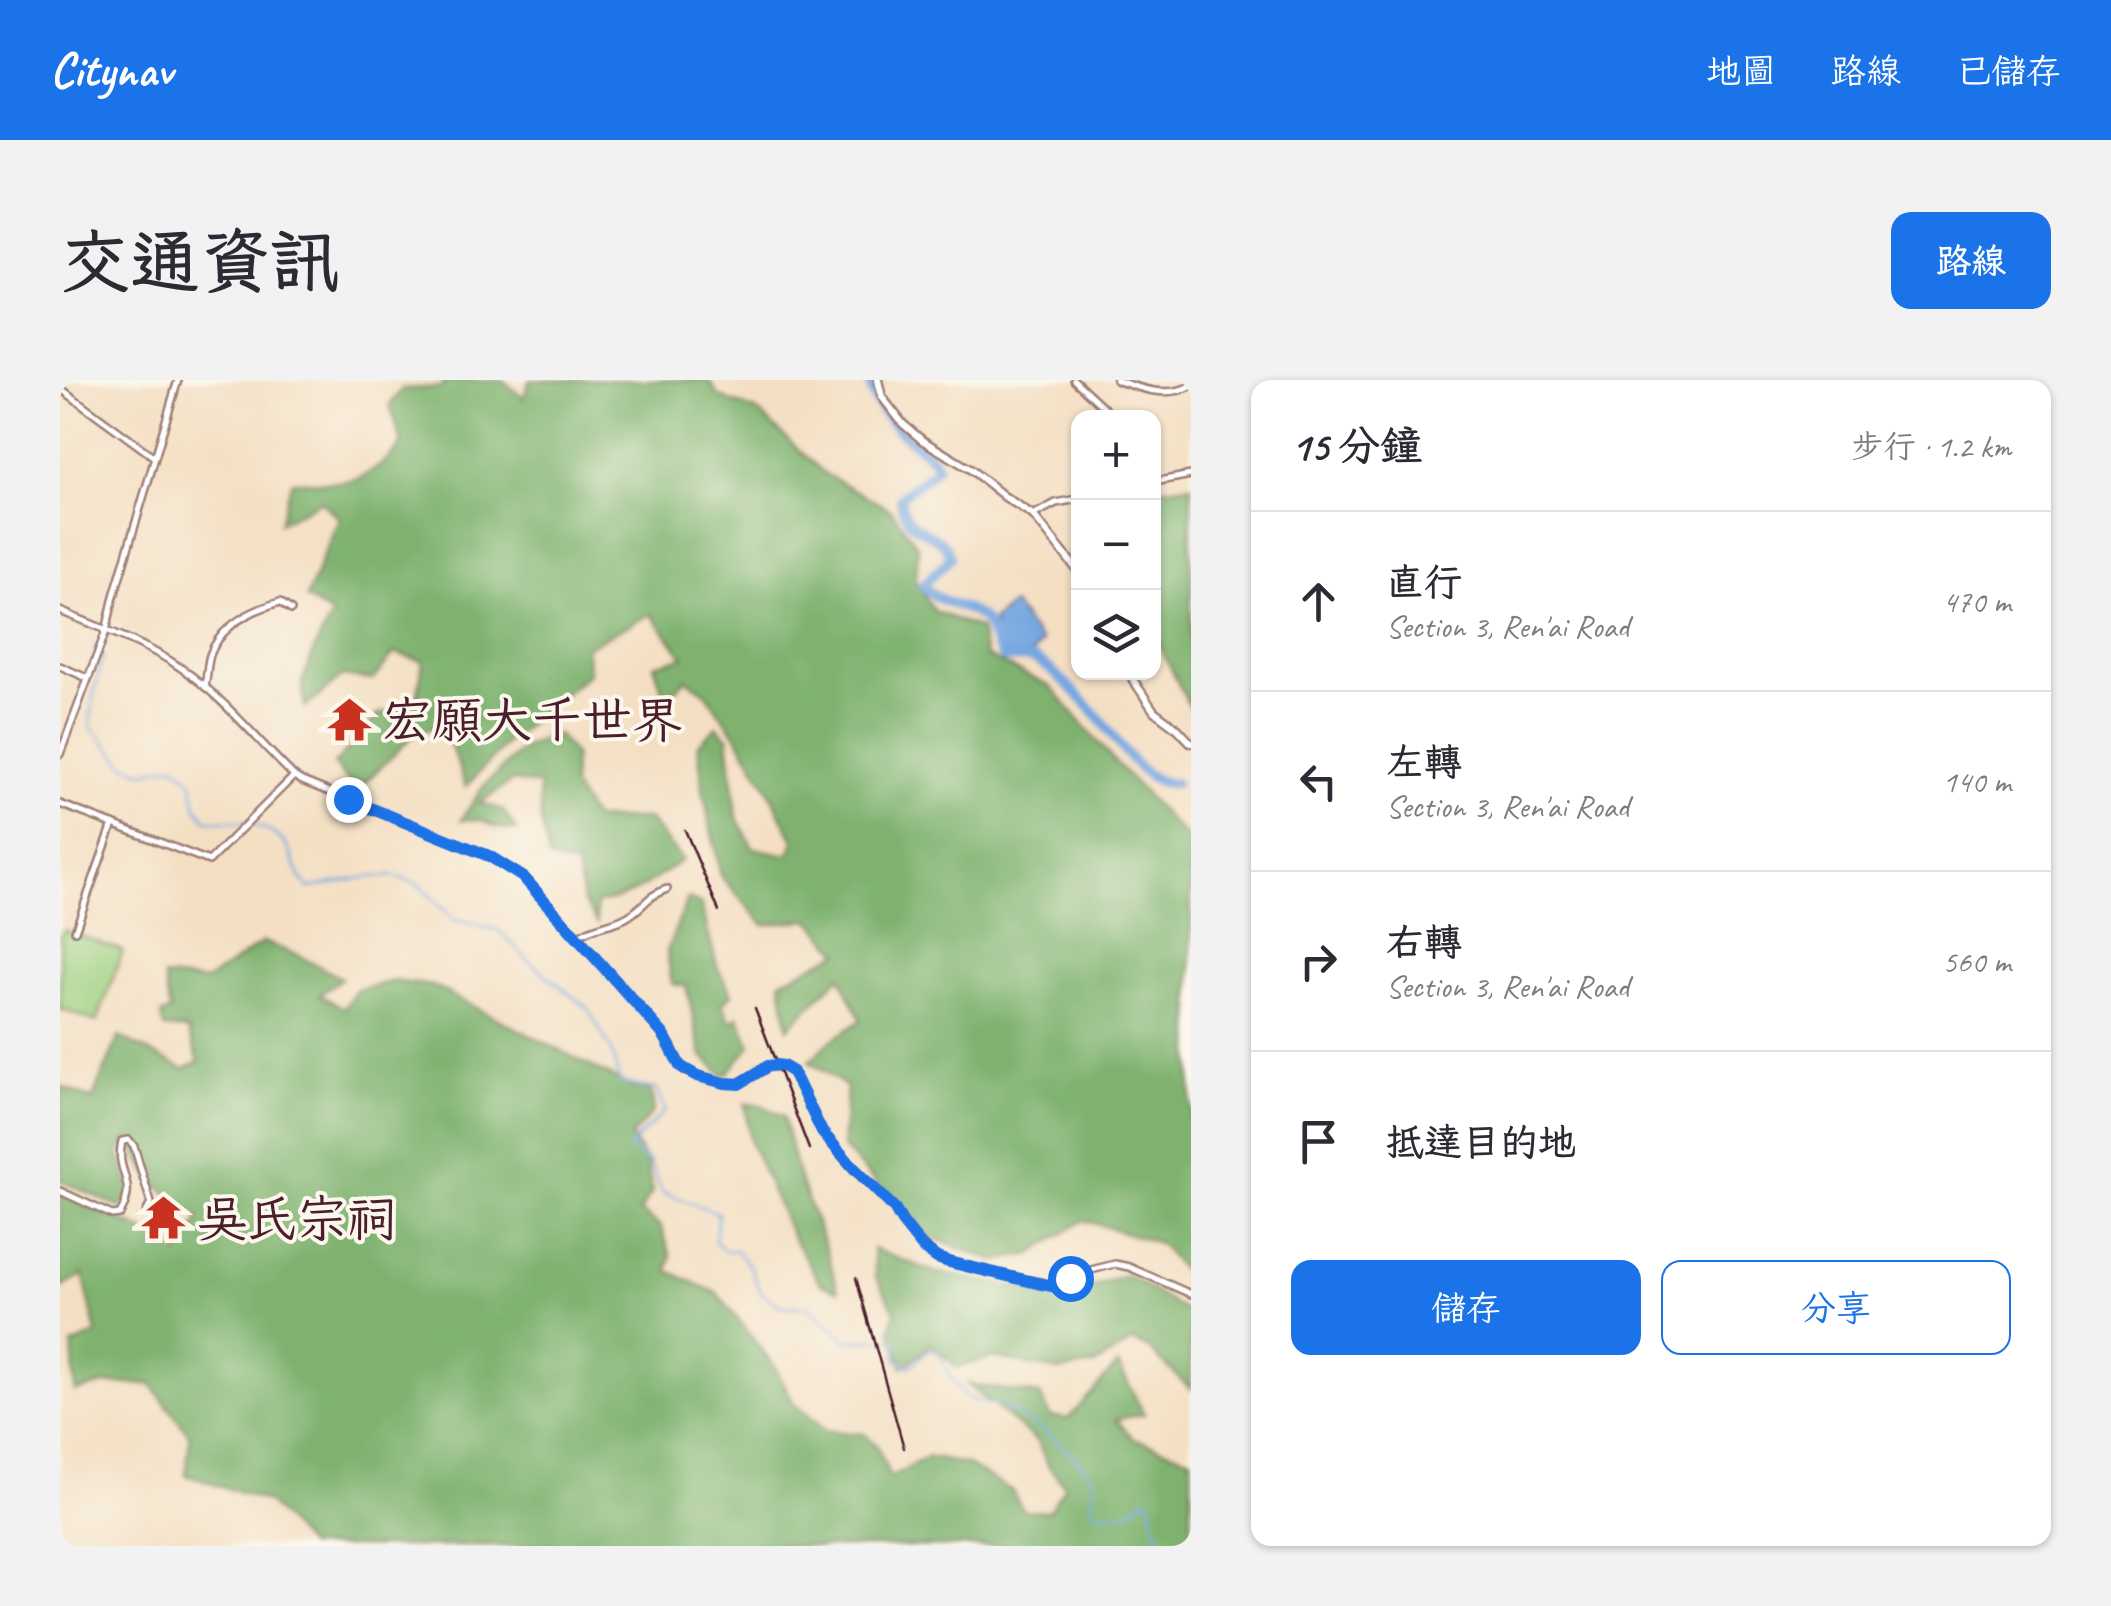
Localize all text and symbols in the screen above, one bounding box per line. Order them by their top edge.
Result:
text: Citynav [50,40,172,100]
text: 地圖 [1706,49,1776,94]
text: 路線 [1831,49,1901,94]
text: 已儲存 [1956,49,2061,94]
button: 路線 [1891,212,2051,309]
text: 交通資訊 [60,219,340,307]
map controls [1071,410,1161,680]
button: + [1071,410,1161,500]
text: 15 分鐘 [1291,420,1422,473]
text: 步行 · 1.2 km [1851,426,2011,467]
button: − [1071,500,1161,590]
text: 直行 [1386,559,1462,606]
icon: ahead [1291,574,1346,629]
text: 470 m [1942,581,2011,622]
button: layers [1071,590,1161,680]
text: Section 3, Ren'ai Road [1386,606,1629,647]
place label: 宏願大千世界 [382,689,682,752]
temple icon: 宏願大千世界 [325,695,373,743]
text: 左轉 [1386,739,1462,786]
icon: left [1291,754,1346,809]
text: 140 m [1942,761,2011,802]
route end [326,777,372,823]
text: Section 3, Ren'ai Road [1386,786,1629,827]
text: 右轉 [1386,919,1462,966]
icon: right [1291,934,1346,989]
text: 560 m [1942,941,2011,982]
text: Section 3, Ren'ai Road [1386,966,1629,1007]
icon: arrive [1291,1114,1346,1169]
text: 抵達目的地 [1386,1119,1576,1166]
place label: 吳氏宗祠 [197,1188,397,1251]
temple icon: 吳氏宗祠 [140,1194,188,1242]
route start [1048,1256,1094,1302]
button: 儲存 [1291,1260,1641,1355]
button: 分享 [1661,1260,2011,1355]

